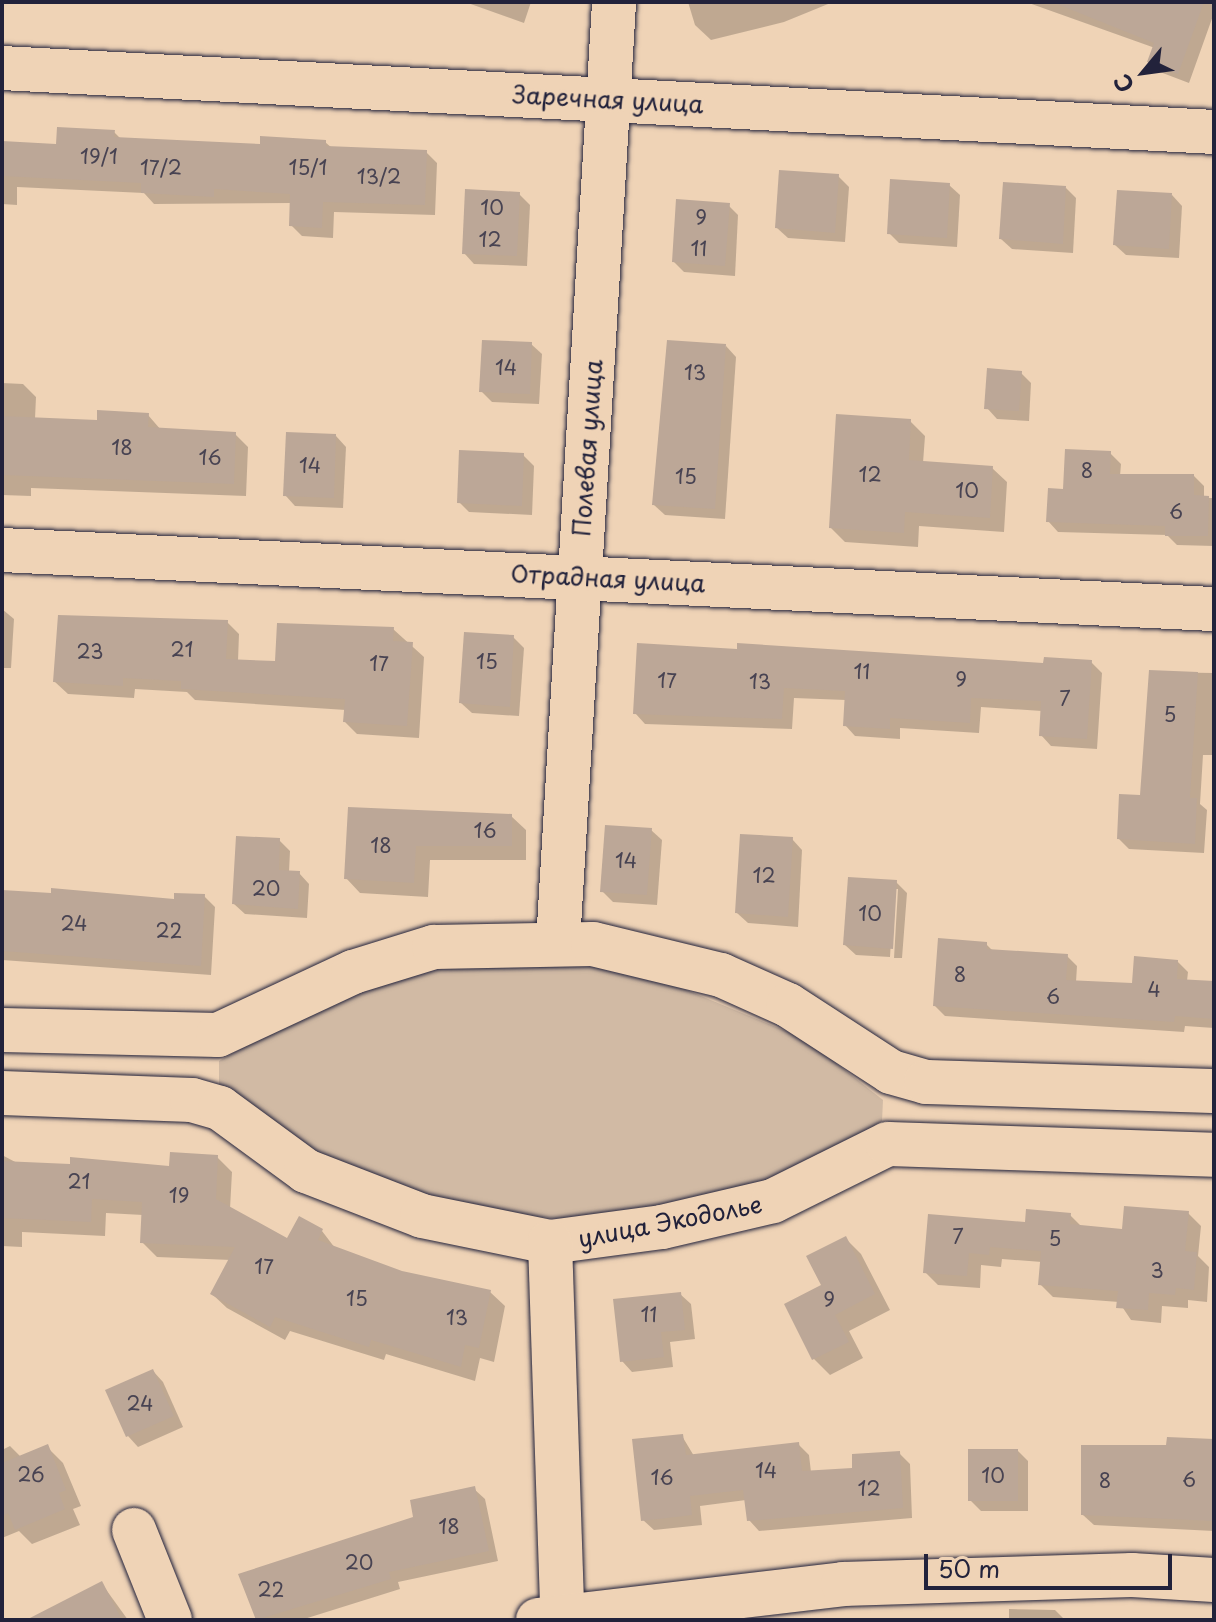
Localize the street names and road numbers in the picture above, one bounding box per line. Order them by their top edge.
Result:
street label: Заречная улица [511,80,705,118]
street label: Полевая улица [566,358,608,538]
street label: Отрадная улица [509,558,707,598]
street label: улица Экодолье [575,1189,765,1253]

